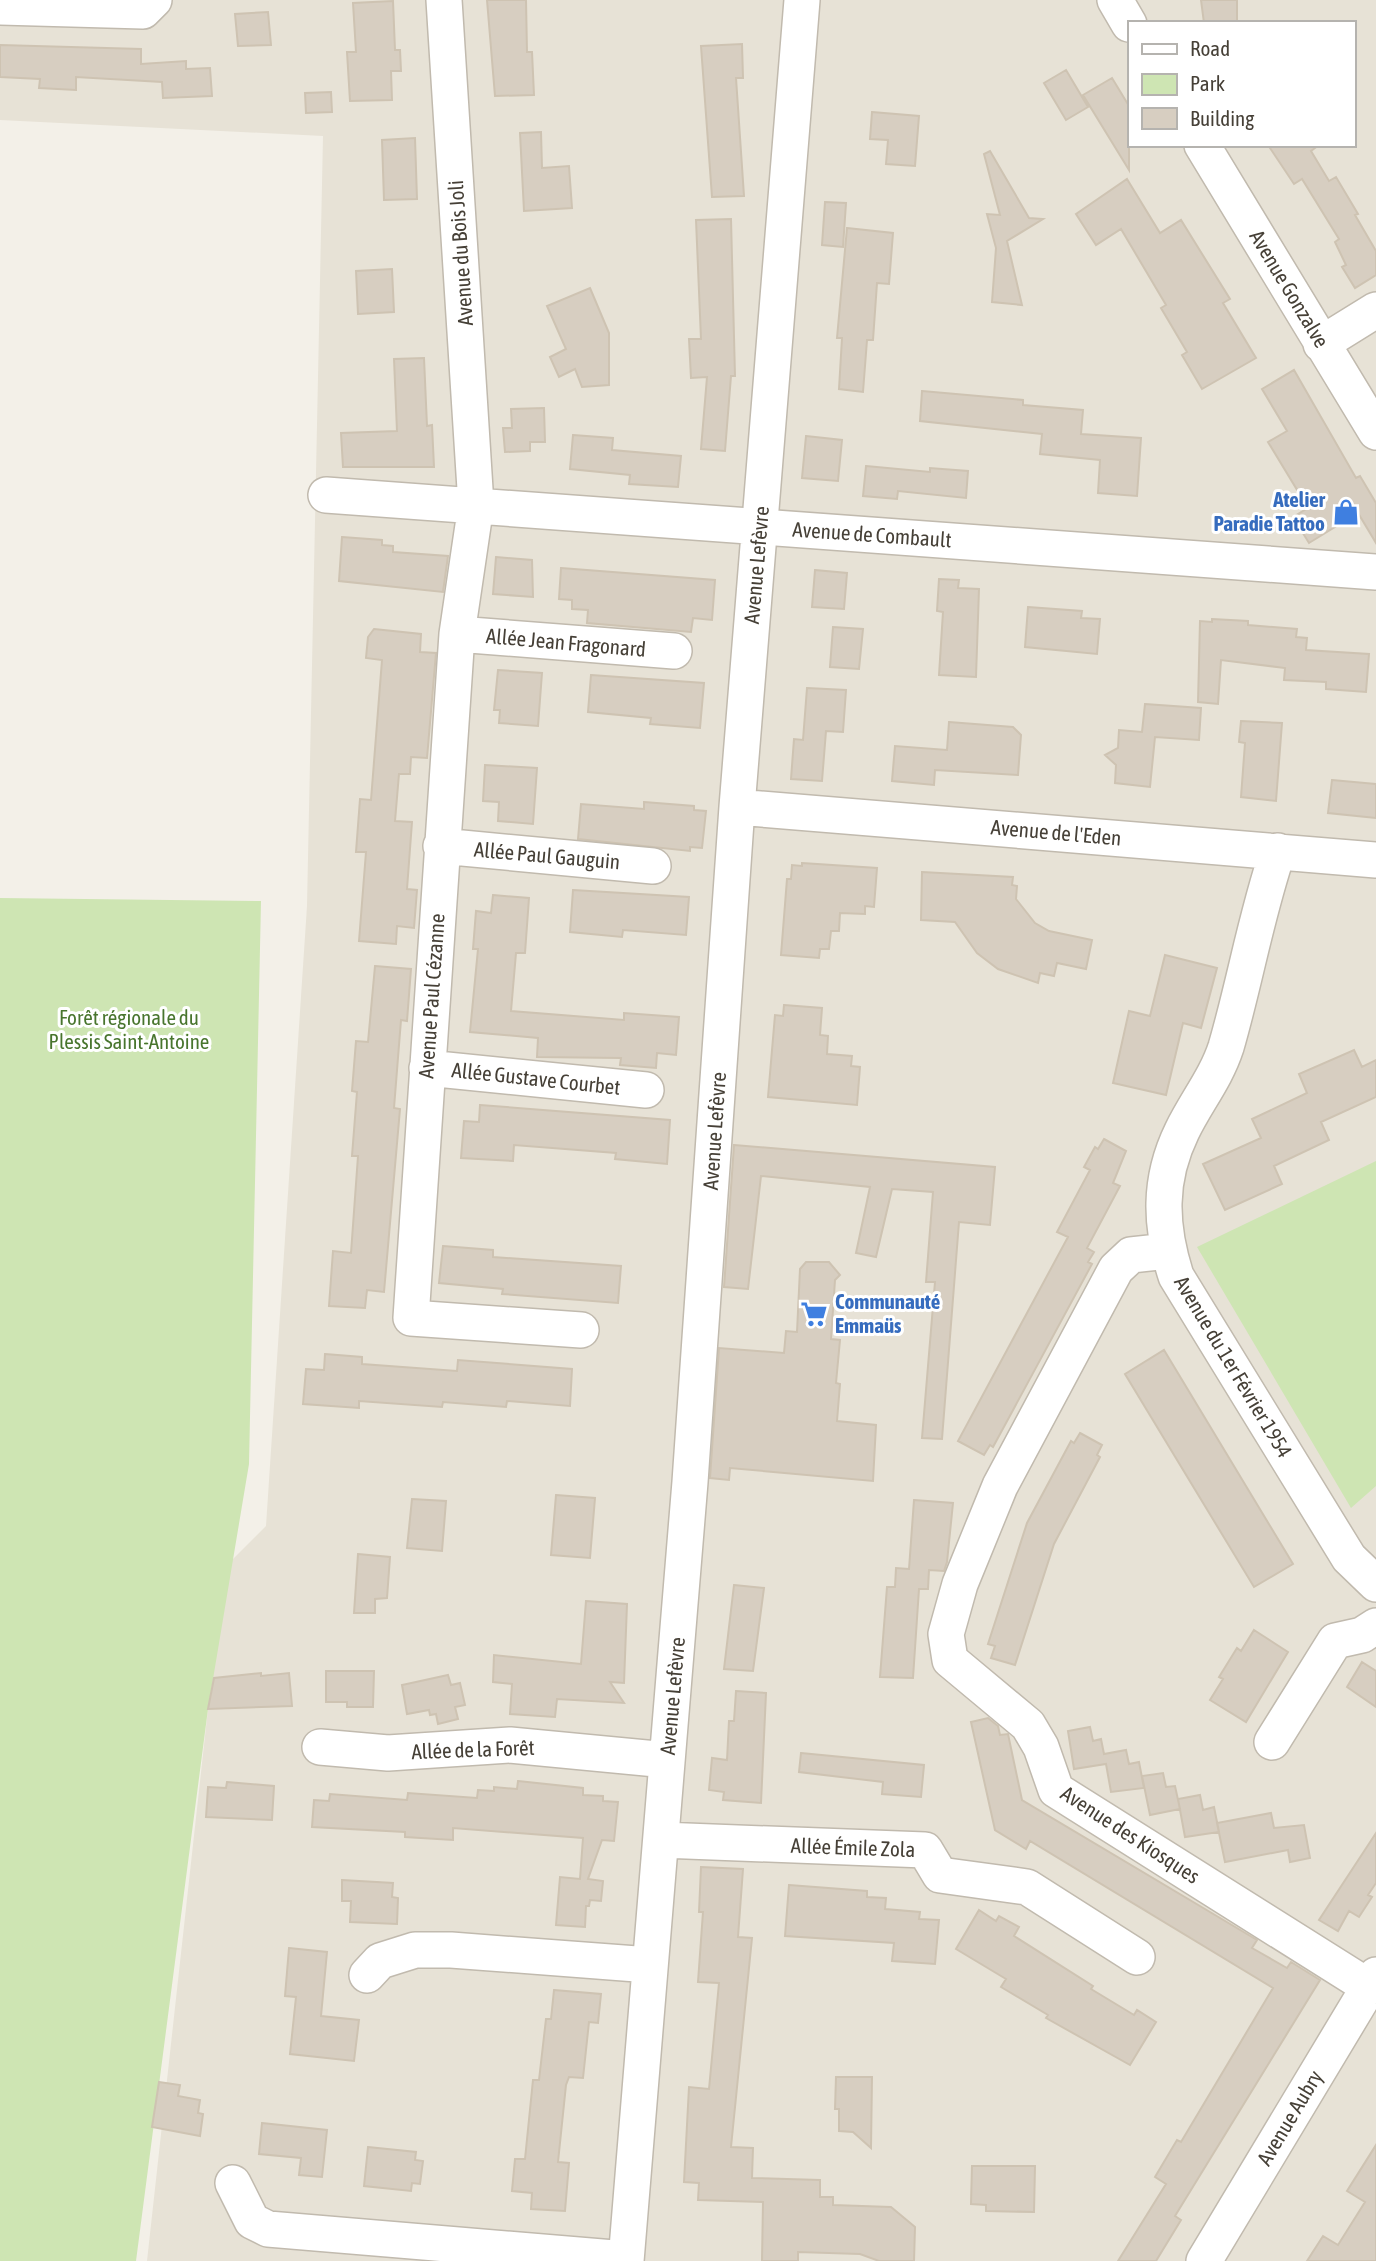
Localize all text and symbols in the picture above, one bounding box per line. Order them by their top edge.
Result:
legend [1128,21,1355,147]
text: Road [1190,36,1230,60]
text: Park [1190,71,1225,95]
text: Building [1190,106,1254,130]
street label: Avenue du Bois Joli [443,179,477,327]
street label: Avenue Gonzalve [1245,225,1334,352]
place label: Atelier Paradie Tattoo [1213,487,1326,535]
shop icon: Atelier Paradie Tattoo [1331,497,1361,527]
street label: Avenue Lefèvre [739,505,773,625]
street label: Avenue de Combault [792,516,952,552]
street label: Allée Jean Fragonard [485,623,647,661]
street label: Avenue de l'Eden [990,814,1122,850]
street label: Allée Paul Gauguin [473,837,621,873]
street label: Avenue Paul Cézanne [413,913,449,1079]
park label: Forêt régionale du Plessis Saint-Antoine [49,1005,209,1053]
street label: Allée Gustave Courbet [451,1057,622,1099]
street label: Avenue Lefèvre [698,1071,730,1191]
street label: Avenue du 1er Février 1954 [1170,1271,1298,1462]
place label: Communauté Emmaüs [835,1289,940,1337]
supermarket icon: Communauté Emmaüs [799,1299,829,1329]
street label: Avenue Lefèvre [655,1636,689,1756]
street label: Allée de la Forêt [411,1735,535,1763]
street label: Avenue des Kiosques [1057,1780,1204,1888]
street label: Allée Émile Zola [790,1833,916,1861]
street label: Avenue Aubry [1251,2065,1327,2169]

